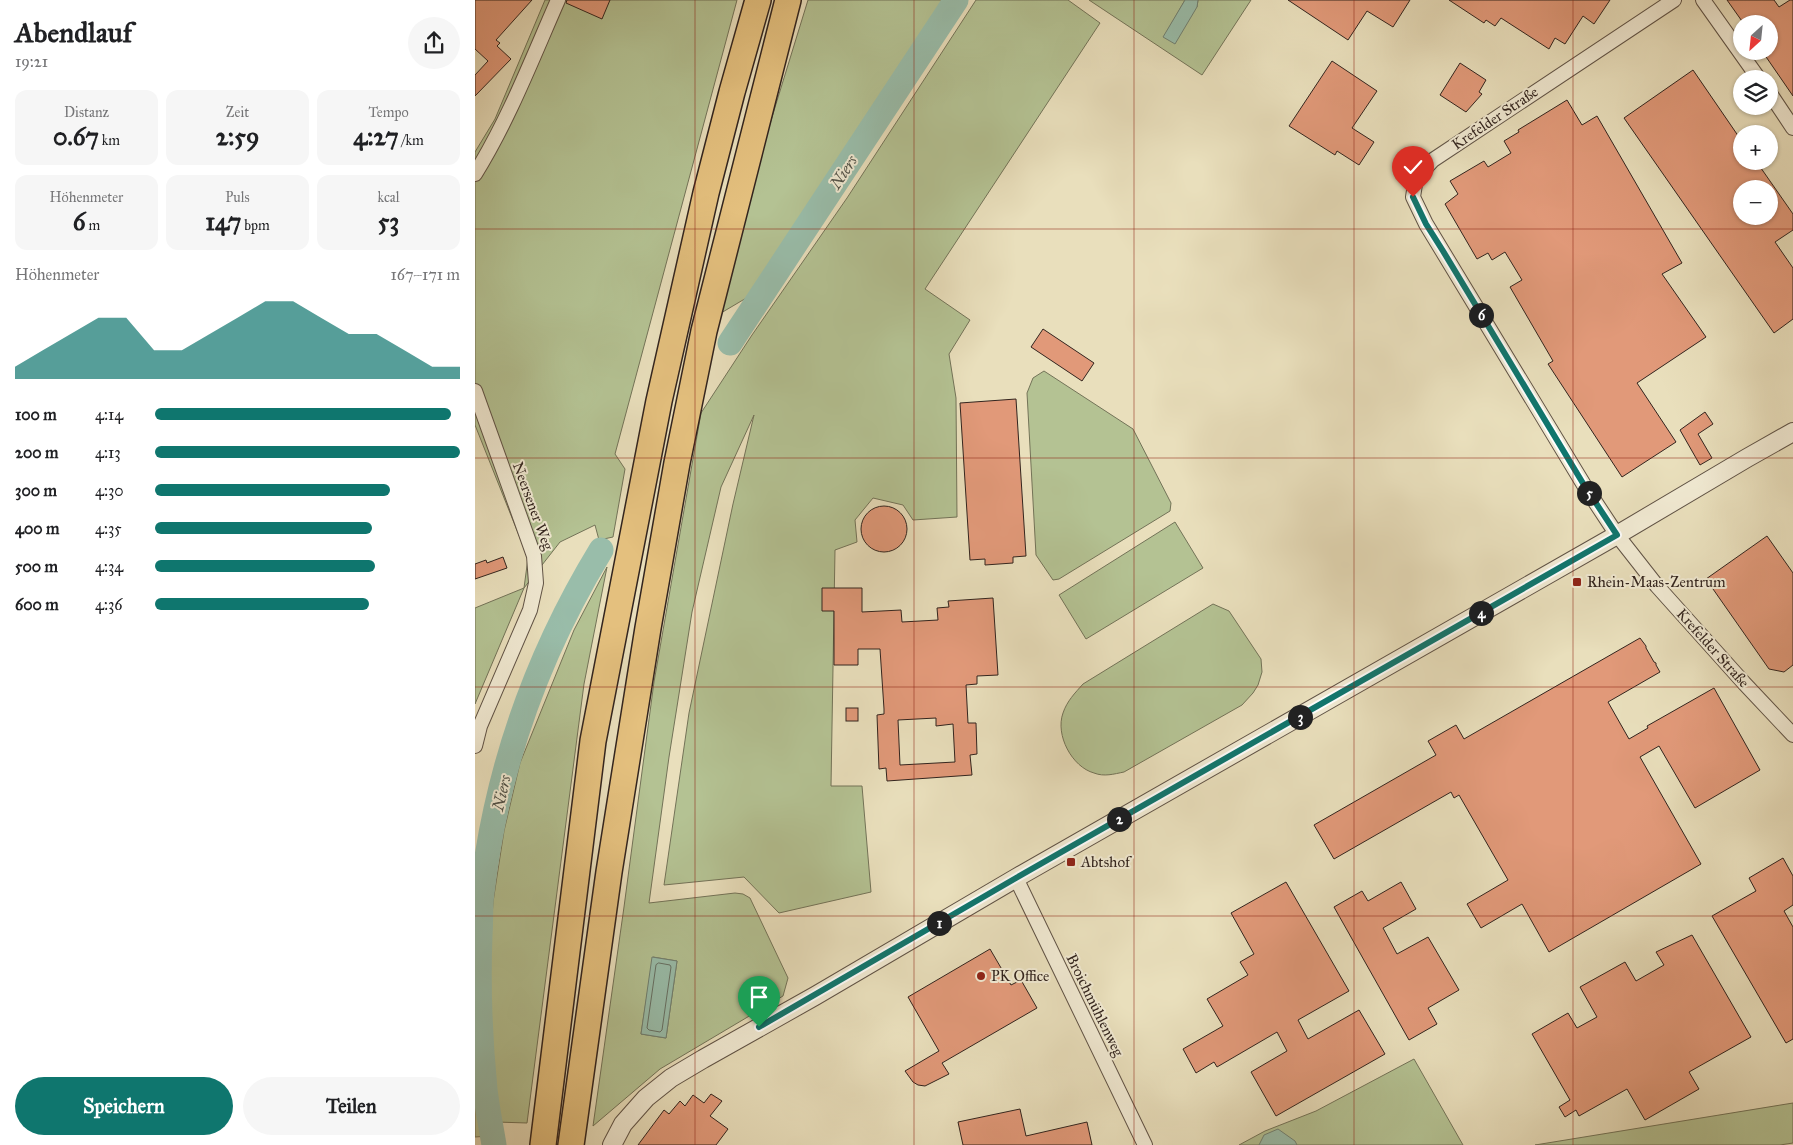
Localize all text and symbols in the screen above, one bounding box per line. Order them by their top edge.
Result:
text: Abendlauf [15,15,132,50]
north arrow [1733,15,1777,60]
map controls [1733,15,1778,225]
button: share [408,17,460,69]
text: 19:21 [15,52,48,71]
button: layers [1733,70,1778,115]
street label: Krefelder Straße [1448,83,1542,153]
text: Distanz [64,104,109,121]
text: Zeit [226,104,249,121]
text: Tempo [368,104,409,121]
text: 0.67 [53,121,99,152]
text: 2:59 [216,121,259,152]
text: 4:27 [353,121,399,152]
button: + [1733,125,1778,170]
text: km [99,132,120,149]
text: /km [399,132,424,149]
pin [1392,146,1434,197]
water label: Niers [825,152,861,193]
icon: check [1399,153,1427,181]
button: − [1733,180,1778,225]
text: Höhenmeter [50,189,123,206]
text: Puls [225,189,250,206]
text: kcal [377,189,400,206]
text: 6 [73,206,86,237]
text: 147 [205,206,241,237]
text: 53 [378,206,399,237]
text: m [86,217,100,234]
text: bpm [241,217,270,234]
text: Höhenmeter [15,265,99,284]
text: 167–171 m [391,265,460,284]
pin: 6 [1469,302,1493,328]
text: 6 [1478,307,1485,324]
text: 100 m [15,405,57,424]
text: 4:14 [95,405,123,424]
text: 200 m [15,443,58,462]
text: 4:13 [95,443,121,462]
street label: Neersener Weg [509,459,558,553]
pin: 5 [1577,480,1601,506]
text: 300 m [15,481,57,500]
text: 4:30 [95,481,124,500]
text: 5 [1586,485,1593,502]
text: 400 m [15,519,59,538]
text: 4:35 [95,519,122,538]
text: 500 m [15,557,58,576]
text: 4:34 [95,557,123,576]
place label: Rhein-Maas-Zentrum [1587,573,1726,591]
marker: Rhein-Maas-Zentrum [1571,576,1583,588]
text: 600 m [15,595,59,614]
text: 4:36 [95,595,123,614]
pin: 4 [1469,600,1493,626]
text: 4 [1478,605,1485,622]
street label: Krefelder Straße [1673,605,1753,691]
pin: 3 [1287,704,1313,730]
text: 3 [1298,709,1303,726]
water label: Niers [488,773,515,814]
pin: 2 [1107,806,1131,832]
text: 2 [1116,811,1123,828]
place label: Abtshof [1080,853,1133,871]
marker: Abtshof [1065,856,1077,868]
pin: 1 [927,910,951,936]
text: 1 [937,915,942,932]
street label: Broichmühlenweg [1062,951,1128,1060]
place label: PK Office [991,967,1049,985]
marker: PK Office [975,970,987,982]
pin [738,976,780,1027]
icon: arrive [745,983,773,1011]
button: Speichern [15,1077,233,1135]
button: Teilen [243,1077,460,1135]

